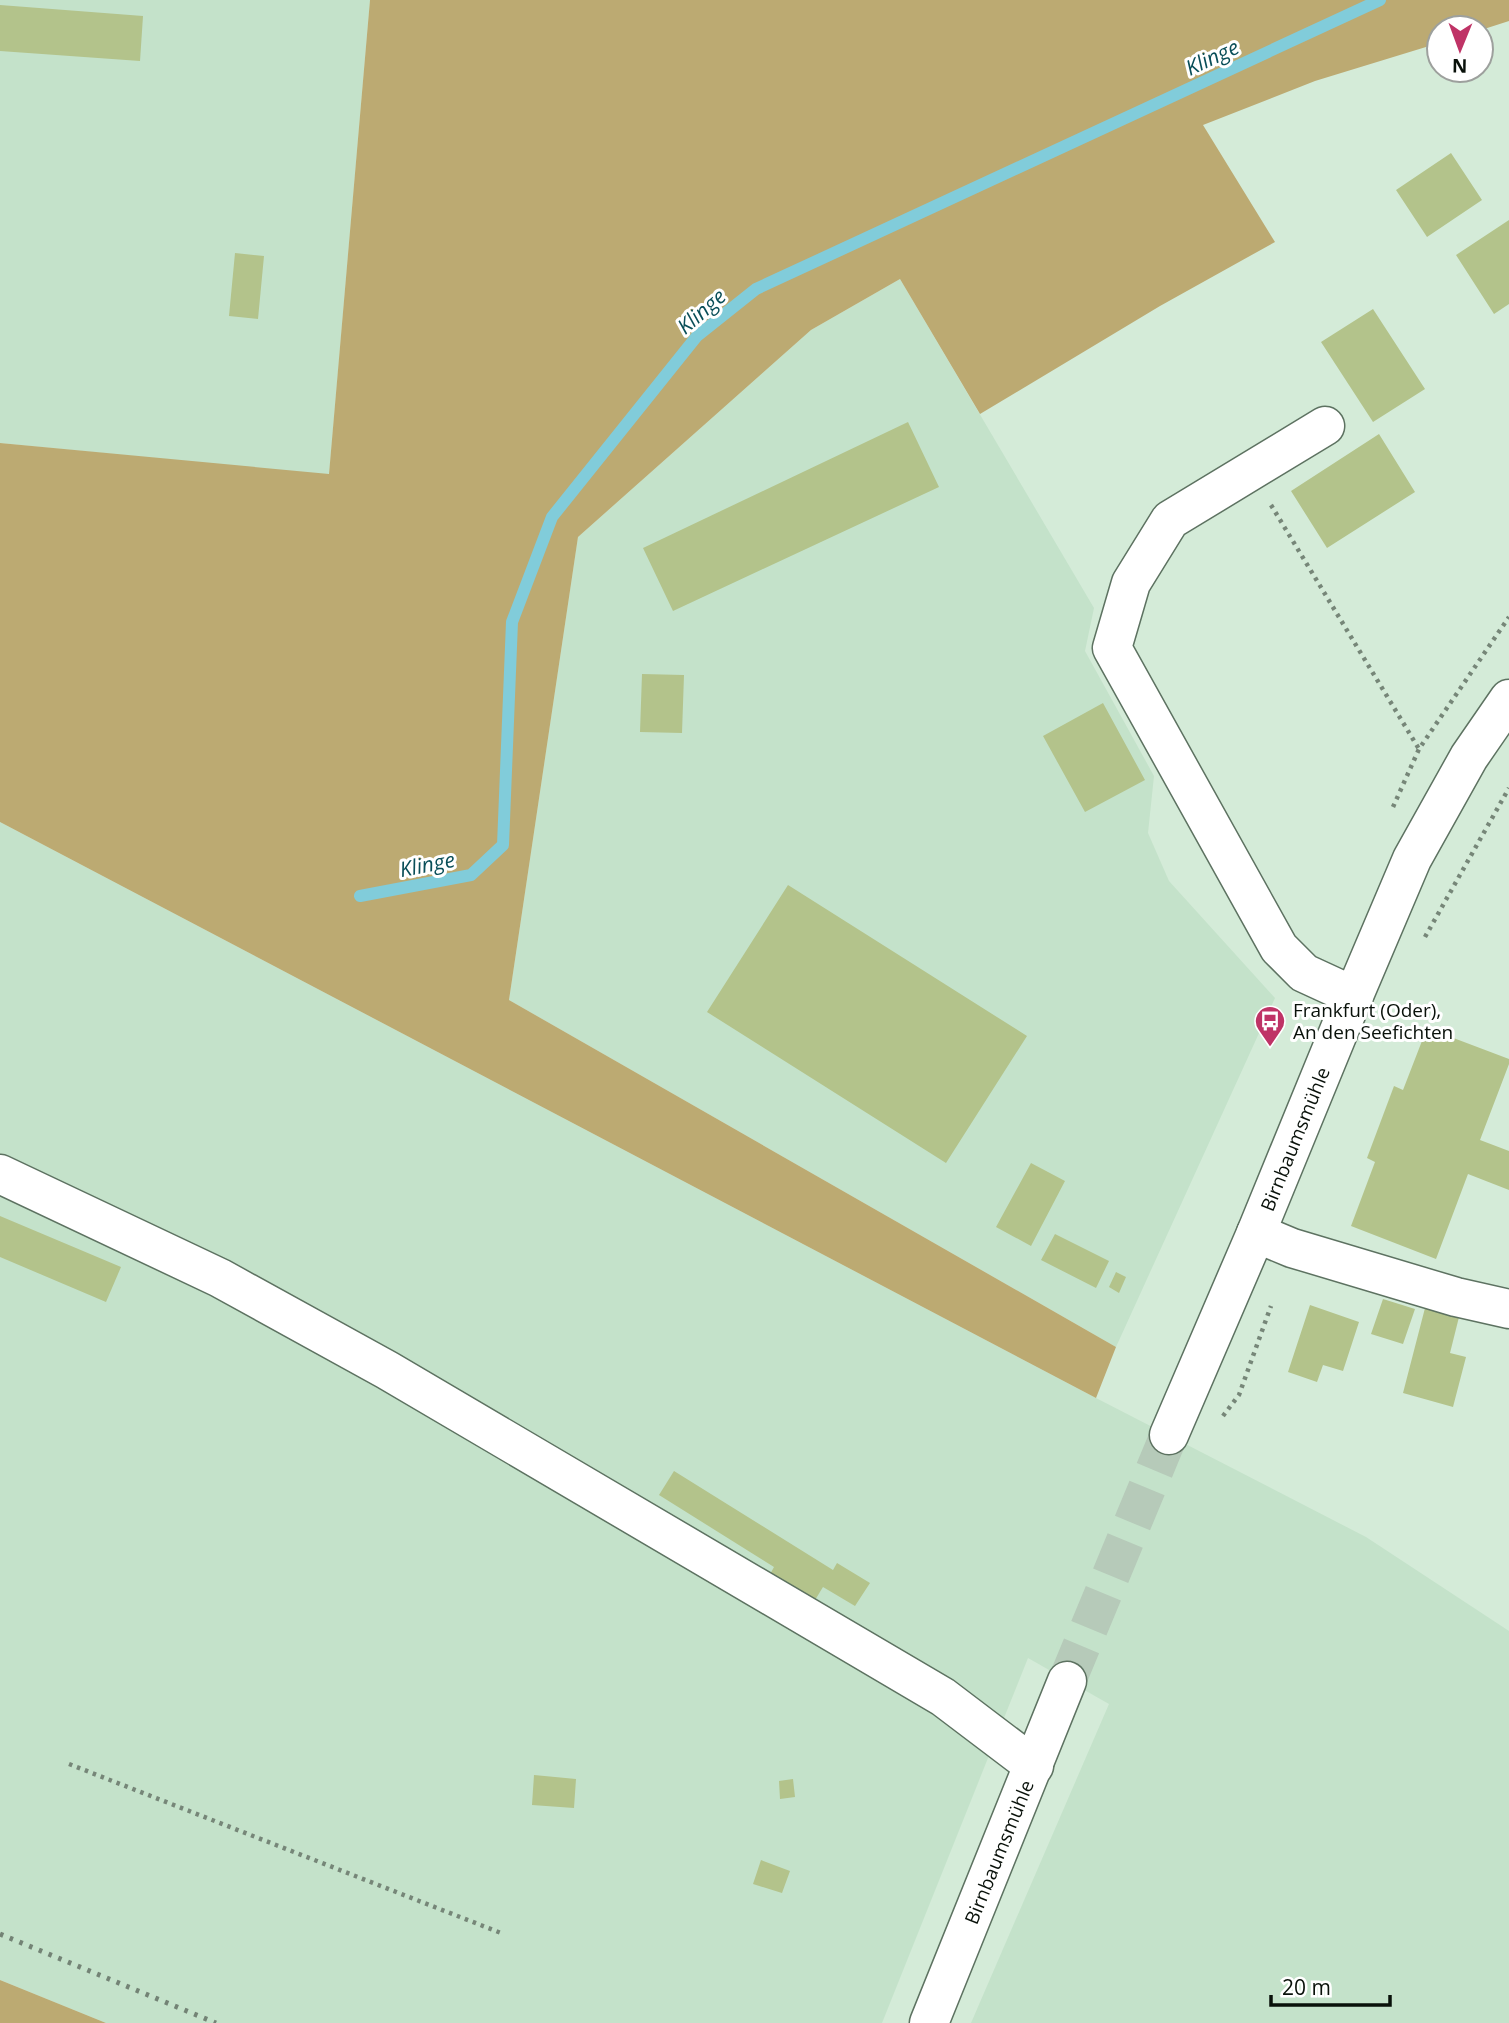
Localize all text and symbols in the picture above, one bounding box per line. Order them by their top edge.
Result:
north arrow [1425,14,1495,84]
water label: Klinge [1181,33,1243,81]
text: N [1452,53,1468,79]
water label: Klinge [671,282,731,340]
water label: Klinge [397,845,457,883]
place label: Frankfurt (Oder), An den Seefichten [1293,997,1453,1045]
bus stop icon: Frankfurt (Oder), An den Seefichten [1253,1004,1287,1048]
street label: Birnbaumsmühle [1254,1063,1336,1215]
street label: Birnbaumsmühle [958,1776,1040,1928]
scale bar [1271,1964,1390,2008]
text: 20 m [1282,1973,1331,2001]

